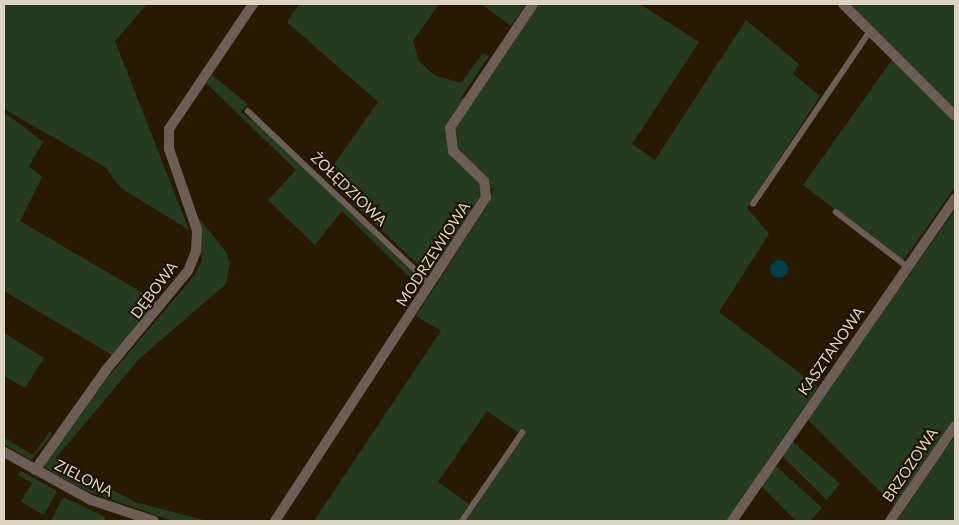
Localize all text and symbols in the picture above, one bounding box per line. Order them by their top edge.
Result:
street label: ŻOŁĘDZIOWA [307,148,391,230]
street label: MODRZEWIOWA [392,198,474,310]
street label: DĘBOWA [127,258,181,322]
street label: KASZTANOWA [794,303,868,399]
street label: BRZOZOWA [879,425,941,505]
street label: ZIELONA [52,456,116,500]

